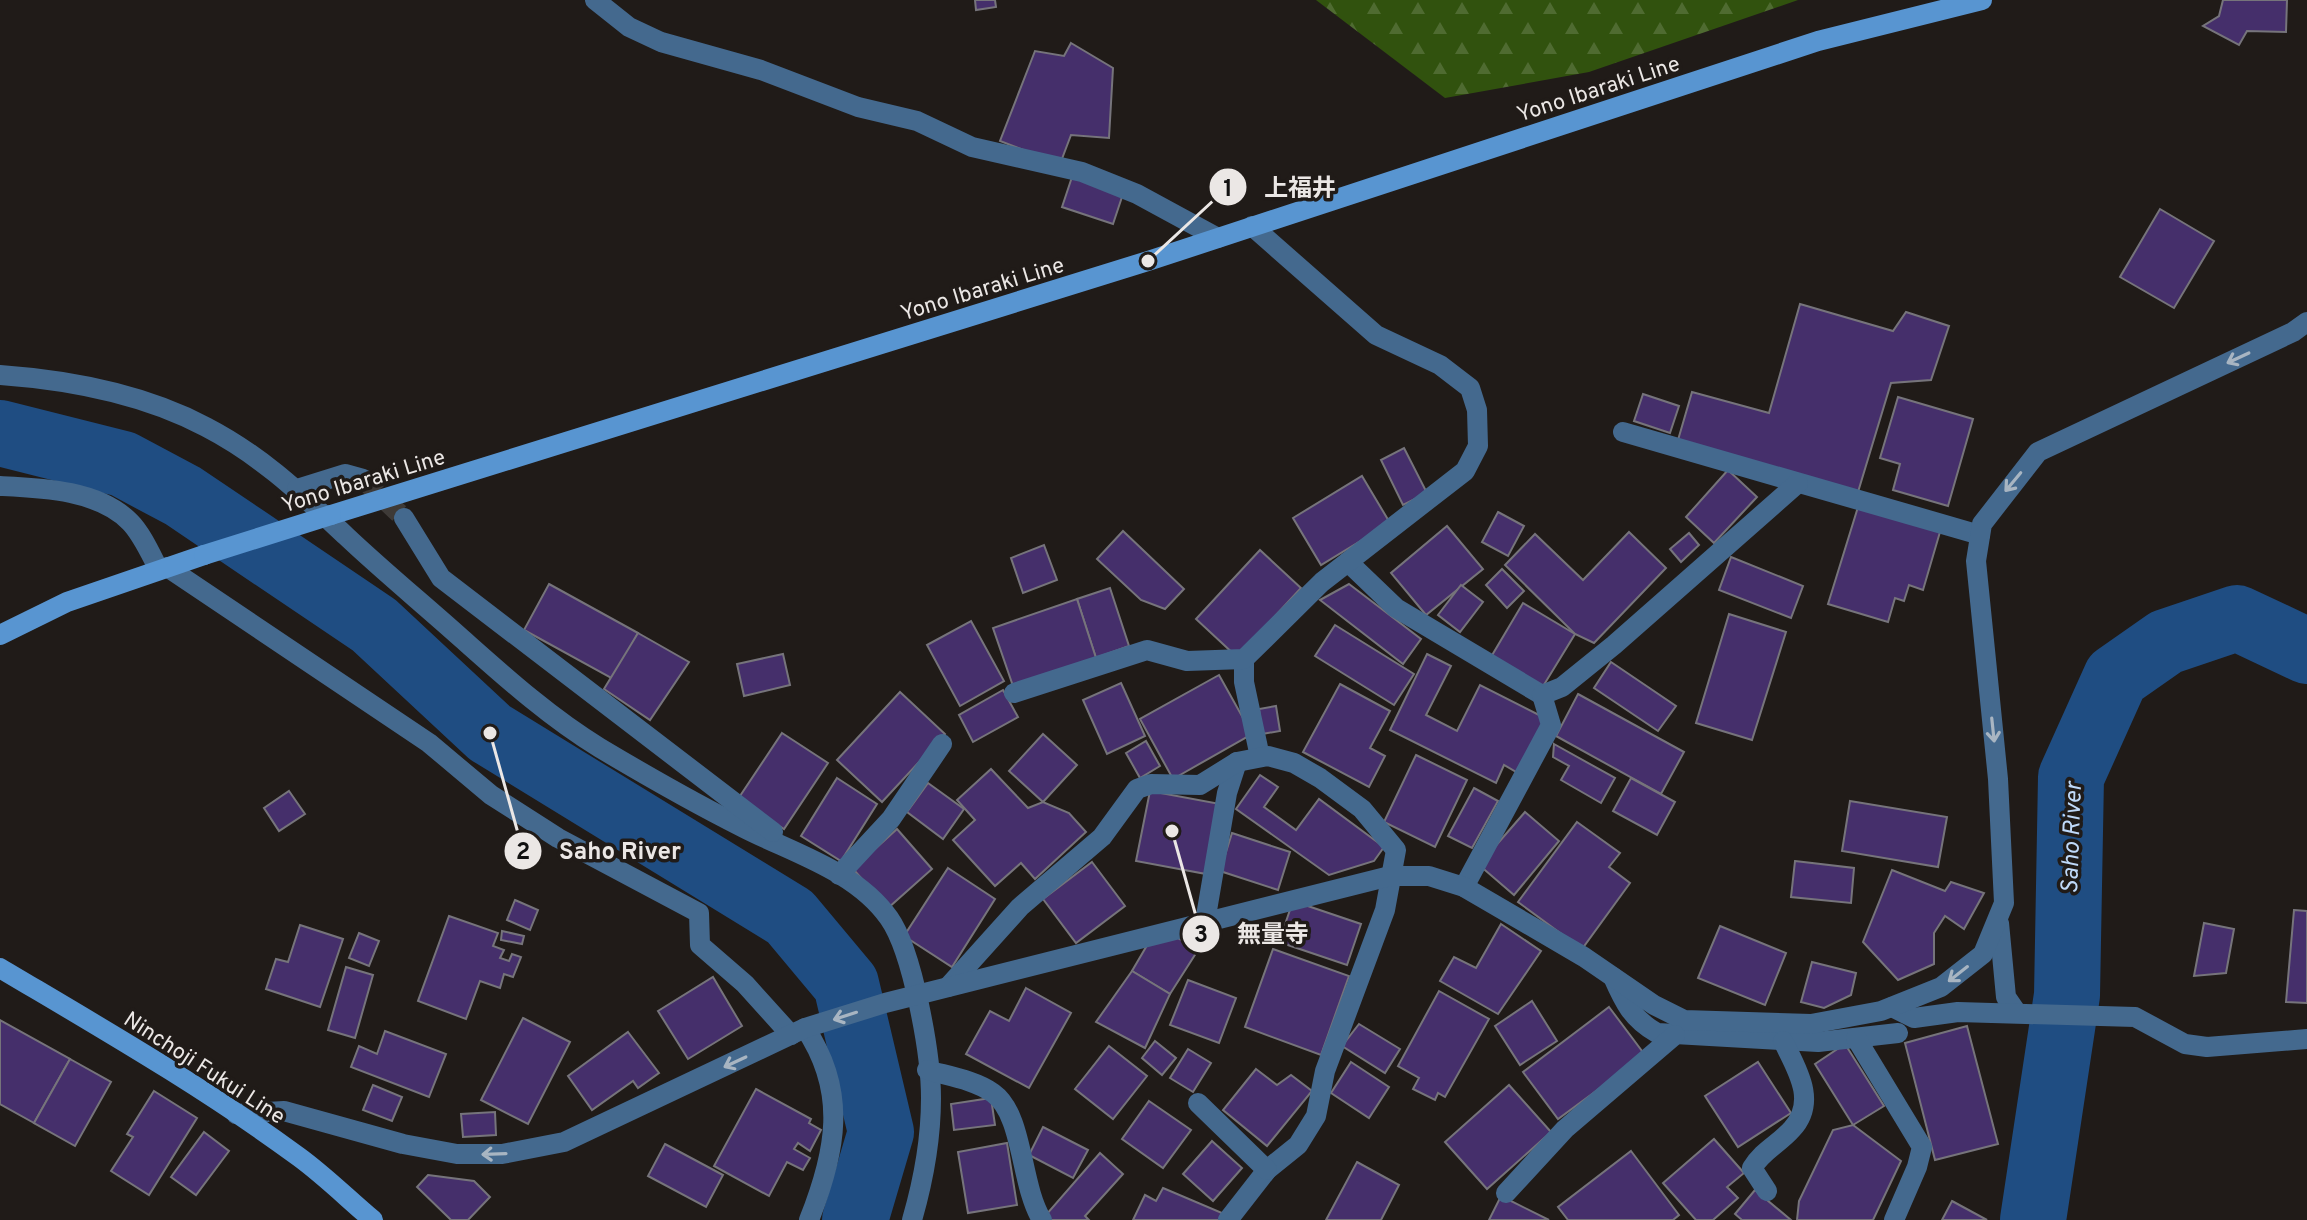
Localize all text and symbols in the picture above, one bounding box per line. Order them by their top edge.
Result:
street label: Yono Ibaraki Line [1514,51,1684,129]
callout: 上福井 [1208,163,1352,211]
text: 1 [1223,175,1233,205]
text: 上福井 [1264,175,1336,205]
street label: Yono Ibaraki Line [898,253,1068,328]
one-way arrow [2226,351,2250,366]
street label: Yono Ibaraki Line [279,445,449,520]
one-way arrow [2004,471,2022,492]
one-way arrow [1986,716,2001,743]
water label: Saho River [2056,780,2090,895]
callout: Saho River [503,827,697,875]
text: 2 [516,838,530,868]
text: Saho River [559,838,681,868]
callout: 無量寺 [1181,910,1325,958]
text: 3 [1194,921,1208,951]
text: 無量寺 [1237,921,1309,951]
one-way arrow [1948,965,1969,983]
street label: Ninchoji Fukui Line [118,1007,289,1131]
one-way arrow [833,1009,858,1024]
one-way arrow [723,1055,747,1070]
one-way arrow [481,1146,508,1161]

